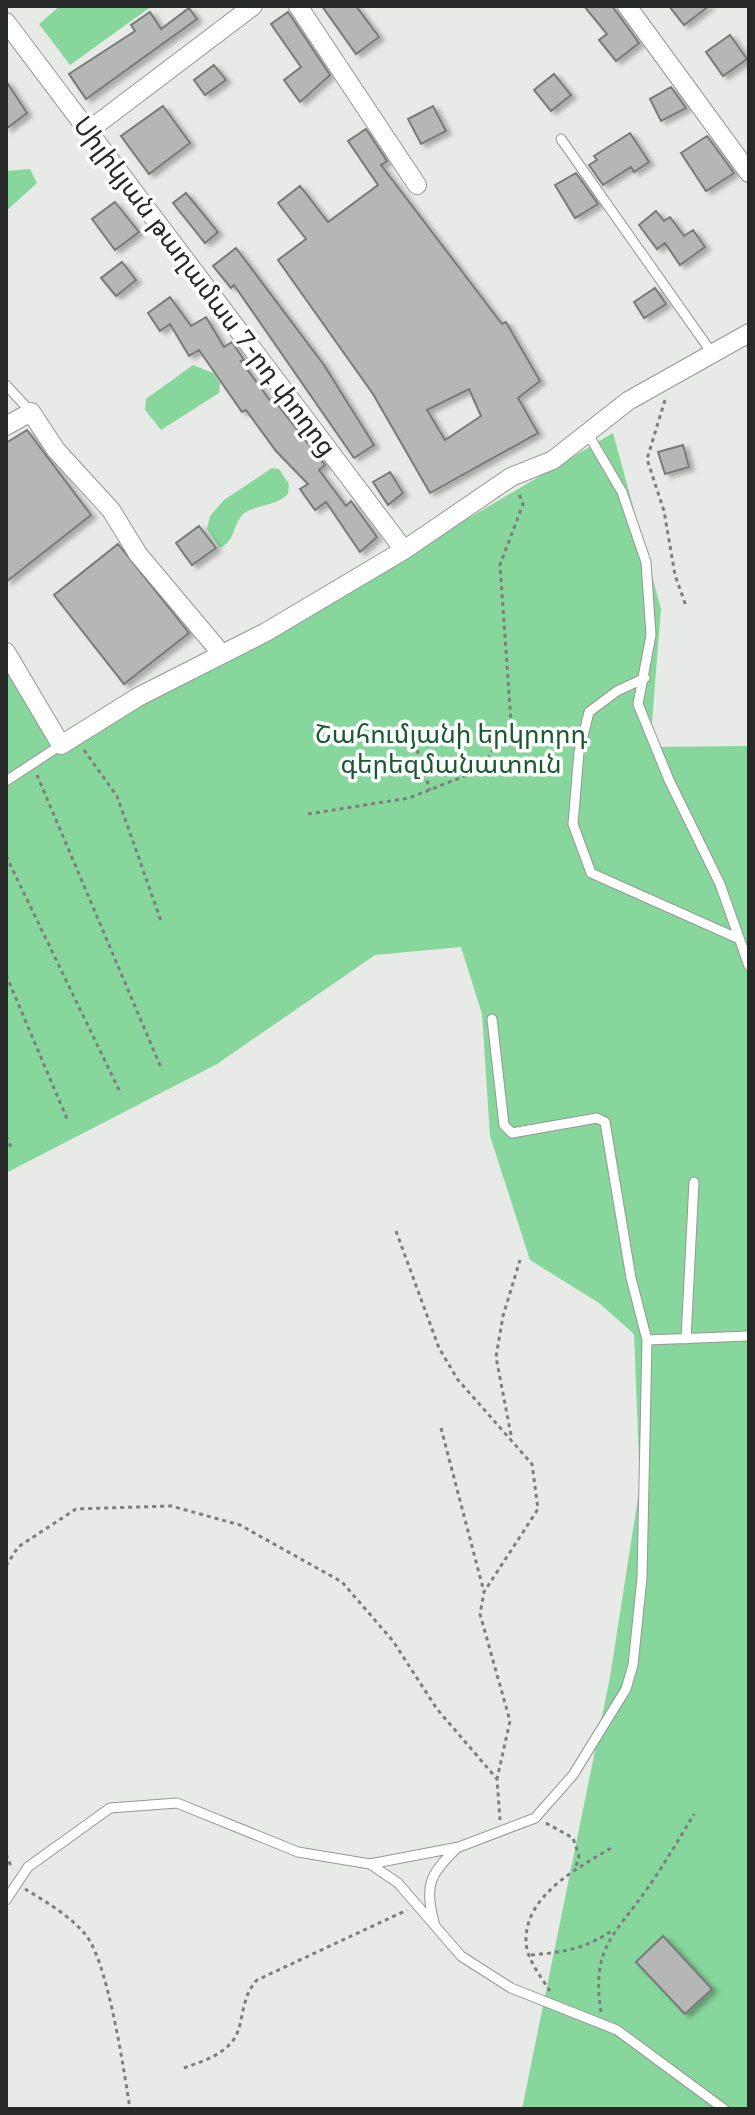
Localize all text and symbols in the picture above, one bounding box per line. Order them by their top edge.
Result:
street label: Սիլիկյան թաղամաս 7-րդ փողոց [67,108,345,462]
park label: Շահումյանի երկրորդ գերեզմանատուն [315,716,588,780]

